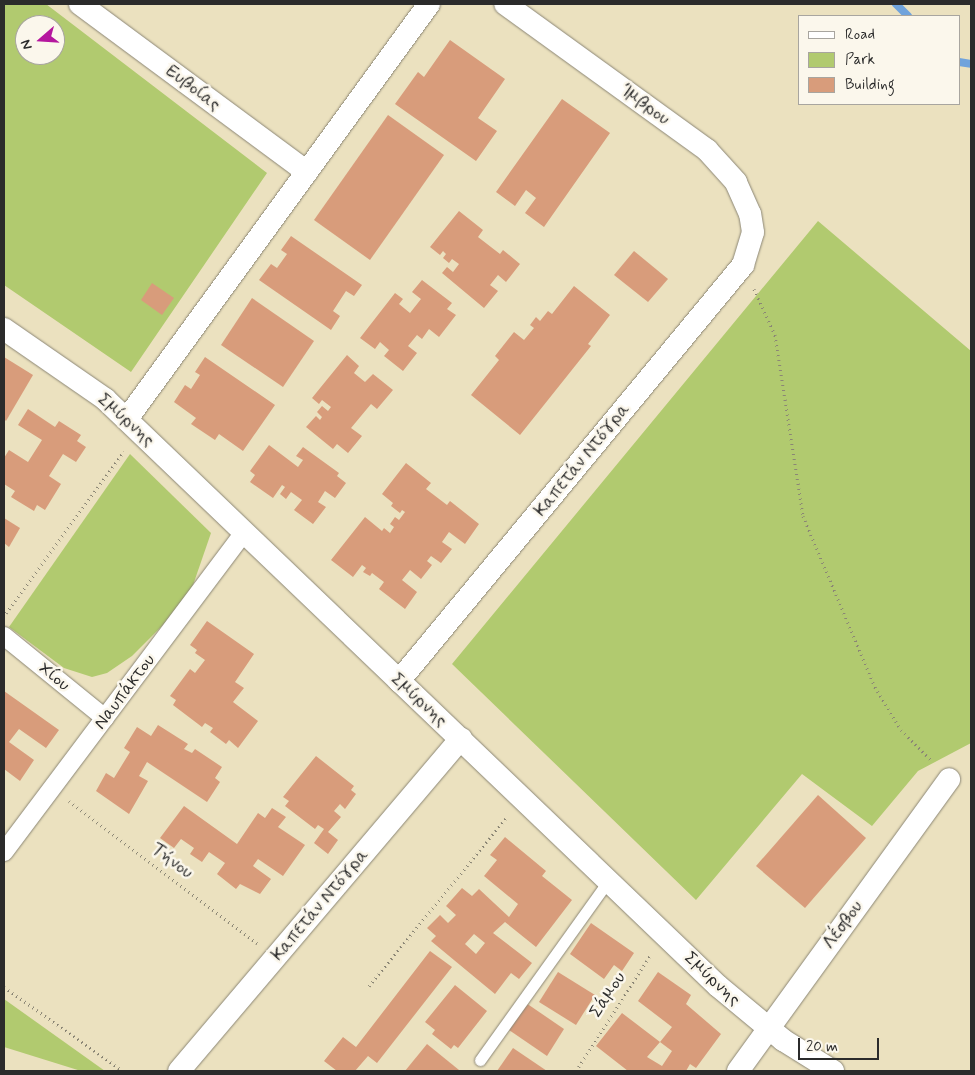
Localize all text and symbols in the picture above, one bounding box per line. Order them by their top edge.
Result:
north arrow [15,15,65,65]
legend [798,15,960,105]
text: Road [845,25,875,45]
text: N [17,37,37,52]
text: Park [845,50,875,70]
street label: Ευβοίας [161,60,225,116]
text: Building [845,75,895,95]
street label: Ίμβρου [616,80,674,130]
street label: Σμύρνης [93,389,159,451]
street label: Καπετάν Ντόγρα [530,399,634,521]
street label: Ναυπάκτου [90,650,160,734]
street label: Χίου [34,658,74,696]
street label: Σμύρνης [386,668,452,732]
street label: Τήνου [147,838,197,884]
street label: Καπετάν Ντόγρα [267,845,373,965]
street label: Λέσβου [818,897,868,953]
street label: Σμύρνης [679,947,745,1011]
street label: Σάμου [585,968,631,1022]
scale bar [800,1028,881,1060]
text: 20 m [806,1037,838,1057]

